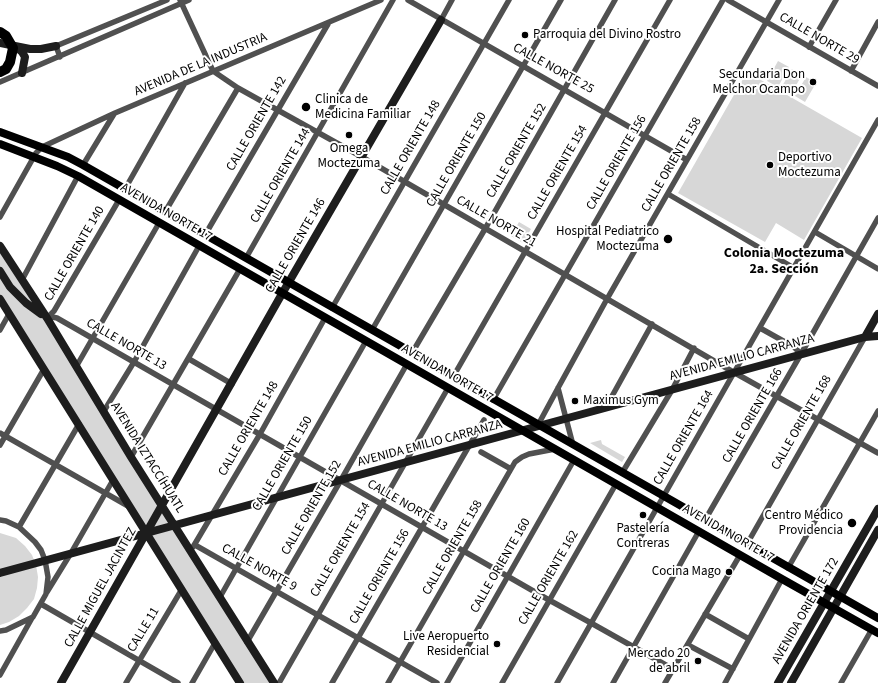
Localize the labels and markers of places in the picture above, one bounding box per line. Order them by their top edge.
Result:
place label: Parroquia del Divino Rostro [533,27,681,43]
marker: Parroquia del Divino Rostro [520,30,530,40]
place label: Secundaria Don Melchor Ocampo [713,67,805,98]
marker: Secundaria Don Melchor Ocampo [808,77,818,87]
place label: Clinica de Medicina Familiar [315,92,411,123]
marker: Clinica de Medicina Familiar [300,101,312,113]
marker: Omega Moctezuma [344,130,354,140]
place label: Omega Moctezuma [318,141,380,172]
place label: Deportivo Moctezuma [778,150,841,181]
marker: Deportivo Moctezuma [765,160,775,170]
place label: Hospital Pediatrico Moctezuma [556,224,659,255]
marker: Hospital Pediatrico Moctezuma [662,233,674,245]
place label: Maximus Gym [583,393,659,409]
marker: Maximus Gym [570,396,580,406]
place label: Centro Médico Providencia [765,508,843,539]
marker: Pastelería Contreras [638,510,648,520]
marker: Centro Médico Providencia [846,517,858,529]
place label: Pastelería Contreras [616,521,670,552]
place label: Cocina Mago [652,564,721,580]
marker: Cocina Mago [724,567,734,577]
place label: Live Aeropuerto Residencial [403,629,489,660]
marker: Live Aeropuerto Residencial [492,639,502,649]
place label: Mercado 20 de abril [628,646,690,677]
marker: Mercado 20 de abril [693,656,703,666]

